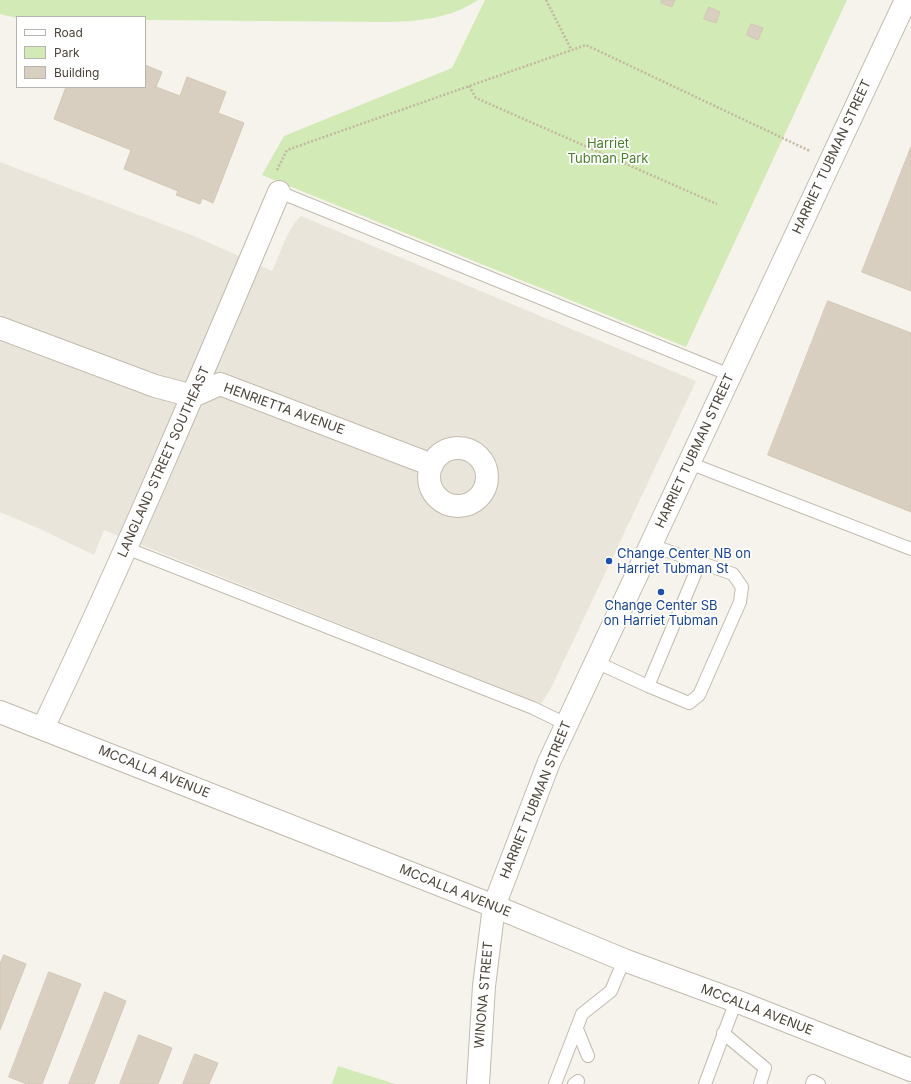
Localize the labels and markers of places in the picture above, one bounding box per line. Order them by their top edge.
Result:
place label: Change Center NB on Harriet Tubman St [617,546,751,577]
marker: Change Center NB on Harriet Tubman St [604,556,614,566]
marker: Change Center SB on Harriet Tubman [656,587,666,597]
place label: Change Center SB on Harriet Tubman [604,598,718,629]

